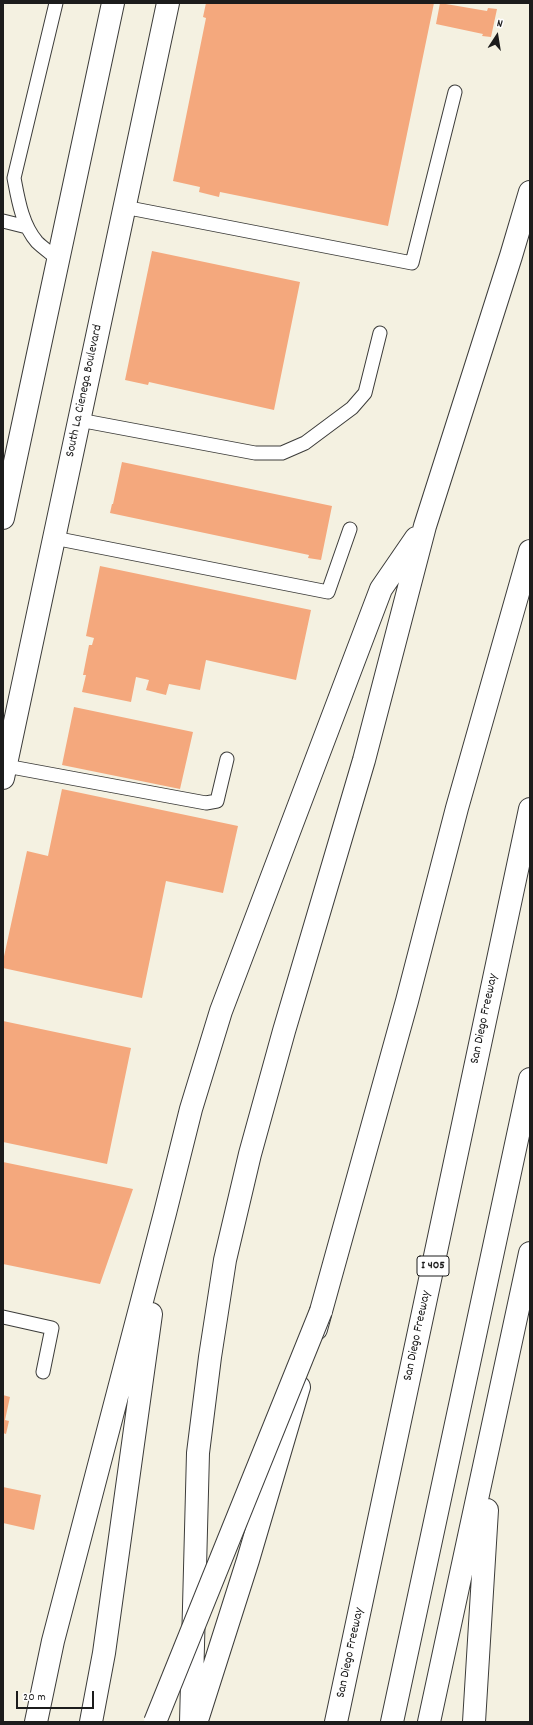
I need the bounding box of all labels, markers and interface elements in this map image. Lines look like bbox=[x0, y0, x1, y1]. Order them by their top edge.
north arrow bbox=[477, 16, 517, 56]
text: N bbox=[495, 16, 504, 33]
street label: South La Cienega Boulevard bbox=[63, 323, 107, 459]
street label: San Diego Freeway bbox=[468, 972, 502, 1066]
road number: I 405 bbox=[417, 1256, 449, 1276]
street label: San Diego Freeway bbox=[401, 1289, 435, 1383]
street label: San Diego Freeway bbox=[334, 1606, 368, 1700]
scale bar bbox=[18, 1683, 96, 1709]
text: 20 m bbox=[23, 1689, 46, 1706]

